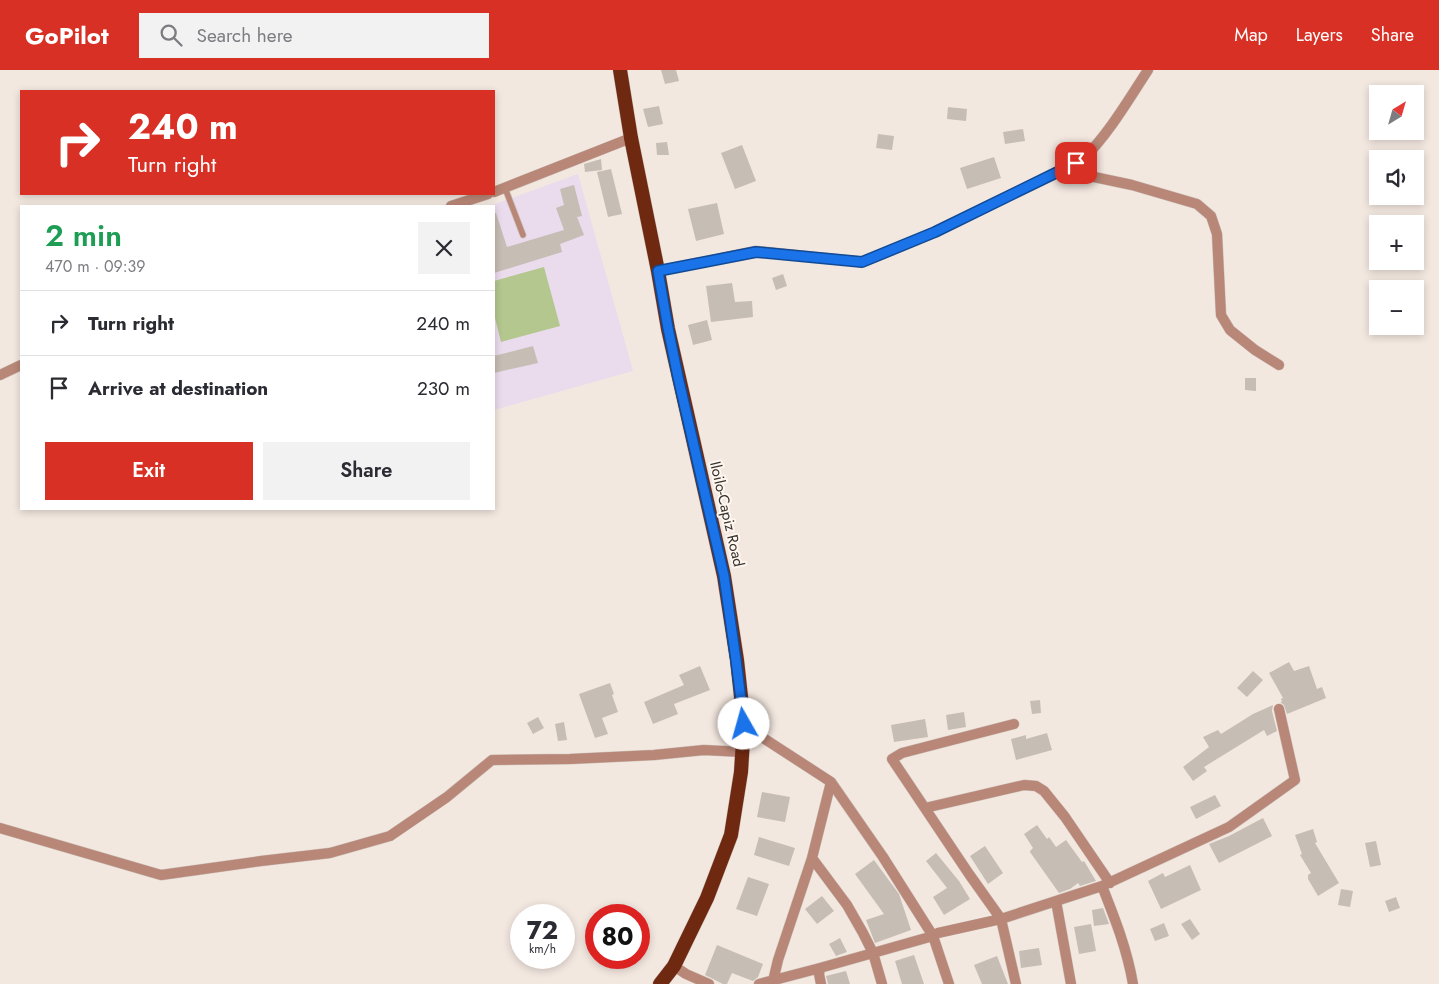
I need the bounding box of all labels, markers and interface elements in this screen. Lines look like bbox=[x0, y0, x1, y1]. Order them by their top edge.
search box bbox=[139, 13, 489, 58]
text: GoPilot bbox=[25, 18, 109, 53]
icon: search bbox=[157, 21, 185, 49]
text: Search here bbox=[197, 22, 293, 49]
text: Map bbox=[1234, 22, 1268, 48]
text: Layers bbox=[1296, 22, 1343, 48]
text: Share bbox=[1371, 22, 1414, 48]
north arrow bbox=[1369, 85, 1424, 140]
map controls bbox=[1369, 85, 1424, 335]
text: 240 m bbox=[128, 102, 238, 152]
icon: right bbox=[45, 110, 110, 175]
pin bbox=[1055, 142, 1097, 184]
text: Turn right bbox=[128, 148, 216, 180]
icon: arrive bbox=[1062, 149, 1090, 177]
button: sound bbox=[1369, 150, 1424, 205]
text: 2 min bbox=[45, 214, 122, 257]
button: + bbox=[1369, 215, 1424, 270]
button: close bbox=[418, 222, 470, 274]
text: 470 m · 09:39 bbox=[45, 255, 146, 278]
button: − bbox=[1369, 280, 1424, 335]
icon: right bbox=[45, 309, 73, 337]
text: Turn right bbox=[88, 310, 174, 337]
text: 240 m bbox=[416, 310, 470, 337]
icon: arrive bbox=[45, 374, 73, 402]
text: Arrive at destination bbox=[88, 375, 268, 402]
text: 230 m bbox=[417, 375, 470, 402]
button: Exit bbox=[45, 442, 253, 500]
button: Share bbox=[263, 442, 470, 500]
street label: Iloilo-Capiz Road bbox=[704, 459, 750, 569]
position arrow bbox=[717, 697, 769, 749]
speed limit sign: 80 bbox=[585, 904, 650, 969]
text: 72 bbox=[527, 912, 558, 948]
text: km/h bbox=[529, 940, 556, 958]

